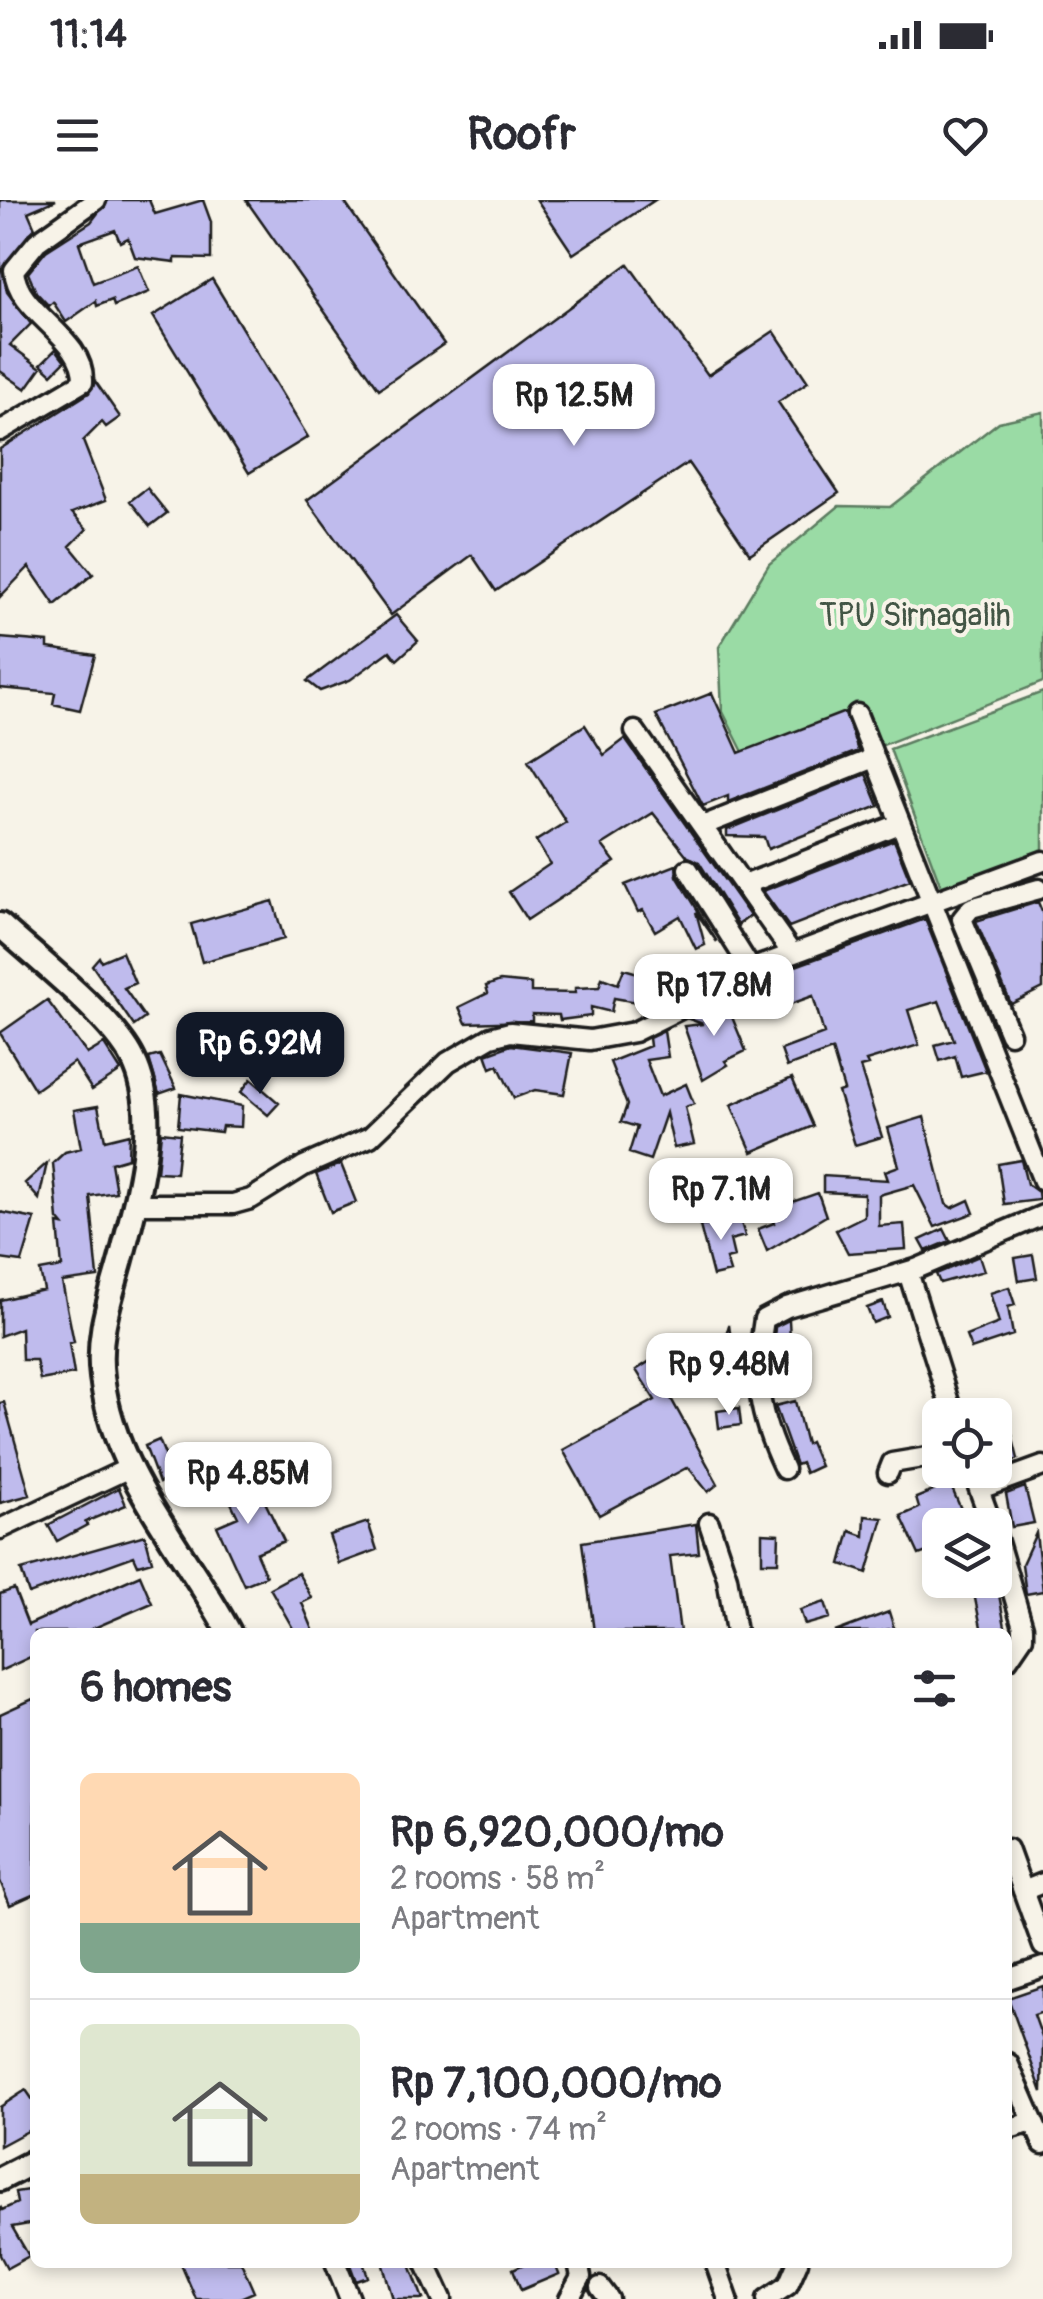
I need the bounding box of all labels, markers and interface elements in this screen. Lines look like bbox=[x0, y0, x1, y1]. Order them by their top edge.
text: 11:14 bbox=[50, 11, 127, 59]
text: Roofr bbox=[467, 107, 576, 163]
icon: menu bbox=[50, 108, 105, 163]
icon: heart bbox=[938, 108, 993, 163]
pin: Rp 12.5M bbox=[471, 364, 677, 449]
text: Rp 12.5M bbox=[515, 376, 633, 416]
park label: TPU Sirnagalih bbox=[819, 596, 1011, 636]
pin: Rp 17.8M bbox=[611, 954, 817, 1039]
text: Rp 17.8M bbox=[656, 966, 772, 1006]
pin: Rp 6.92M bbox=[157, 1012, 363, 1097]
text: Rp 6.92M bbox=[198, 1024, 322, 1064]
pin: Rp 7.1M bbox=[629, 1158, 813, 1243]
text: Rp 7.1M bbox=[671, 1170, 771, 1210]
pin: Rp 9.48M bbox=[626, 1333, 832, 1418]
text: Rp 9.48M bbox=[668, 1345, 790, 1385]
map controls bbox=[922, 1398, 1012, 1598]
button: locate bbox=[922, 1398, 1012, 1488]
pin: Rp 4.85M bbox=[145, 1442, 351, 1527]
text: Rp 4.85M bbox=[187, 1454, 309, 1494]
button: layers bbox=[922, 1508, 1012, 1598]
icon: filters bbox=[907, 1661, 962, 1716]
text: 6 homes bbox=[80, 1662, 231, 1714]
text: Rp 6,920,000/mo bbox=[390, 1807, 724, 1859]
icon: home bbox=[160, 1813, 280, 1933]
text: 2 rooms · 58 m² bbox=[390, 1859, 605, 1899]
text: Apartment bbox=[390, 1899, 539, 1939]
text: Rp 7,100,000/mo bbox=[390, 2058, 722, 2110]
icon: home bbox=[160, 2064, 280, 2184]
text: 2 rooms · 74 m² bbox=[390, 2110, 607, 2150]
text: Apartment bbox=[390, 2150, 539, 2190]

